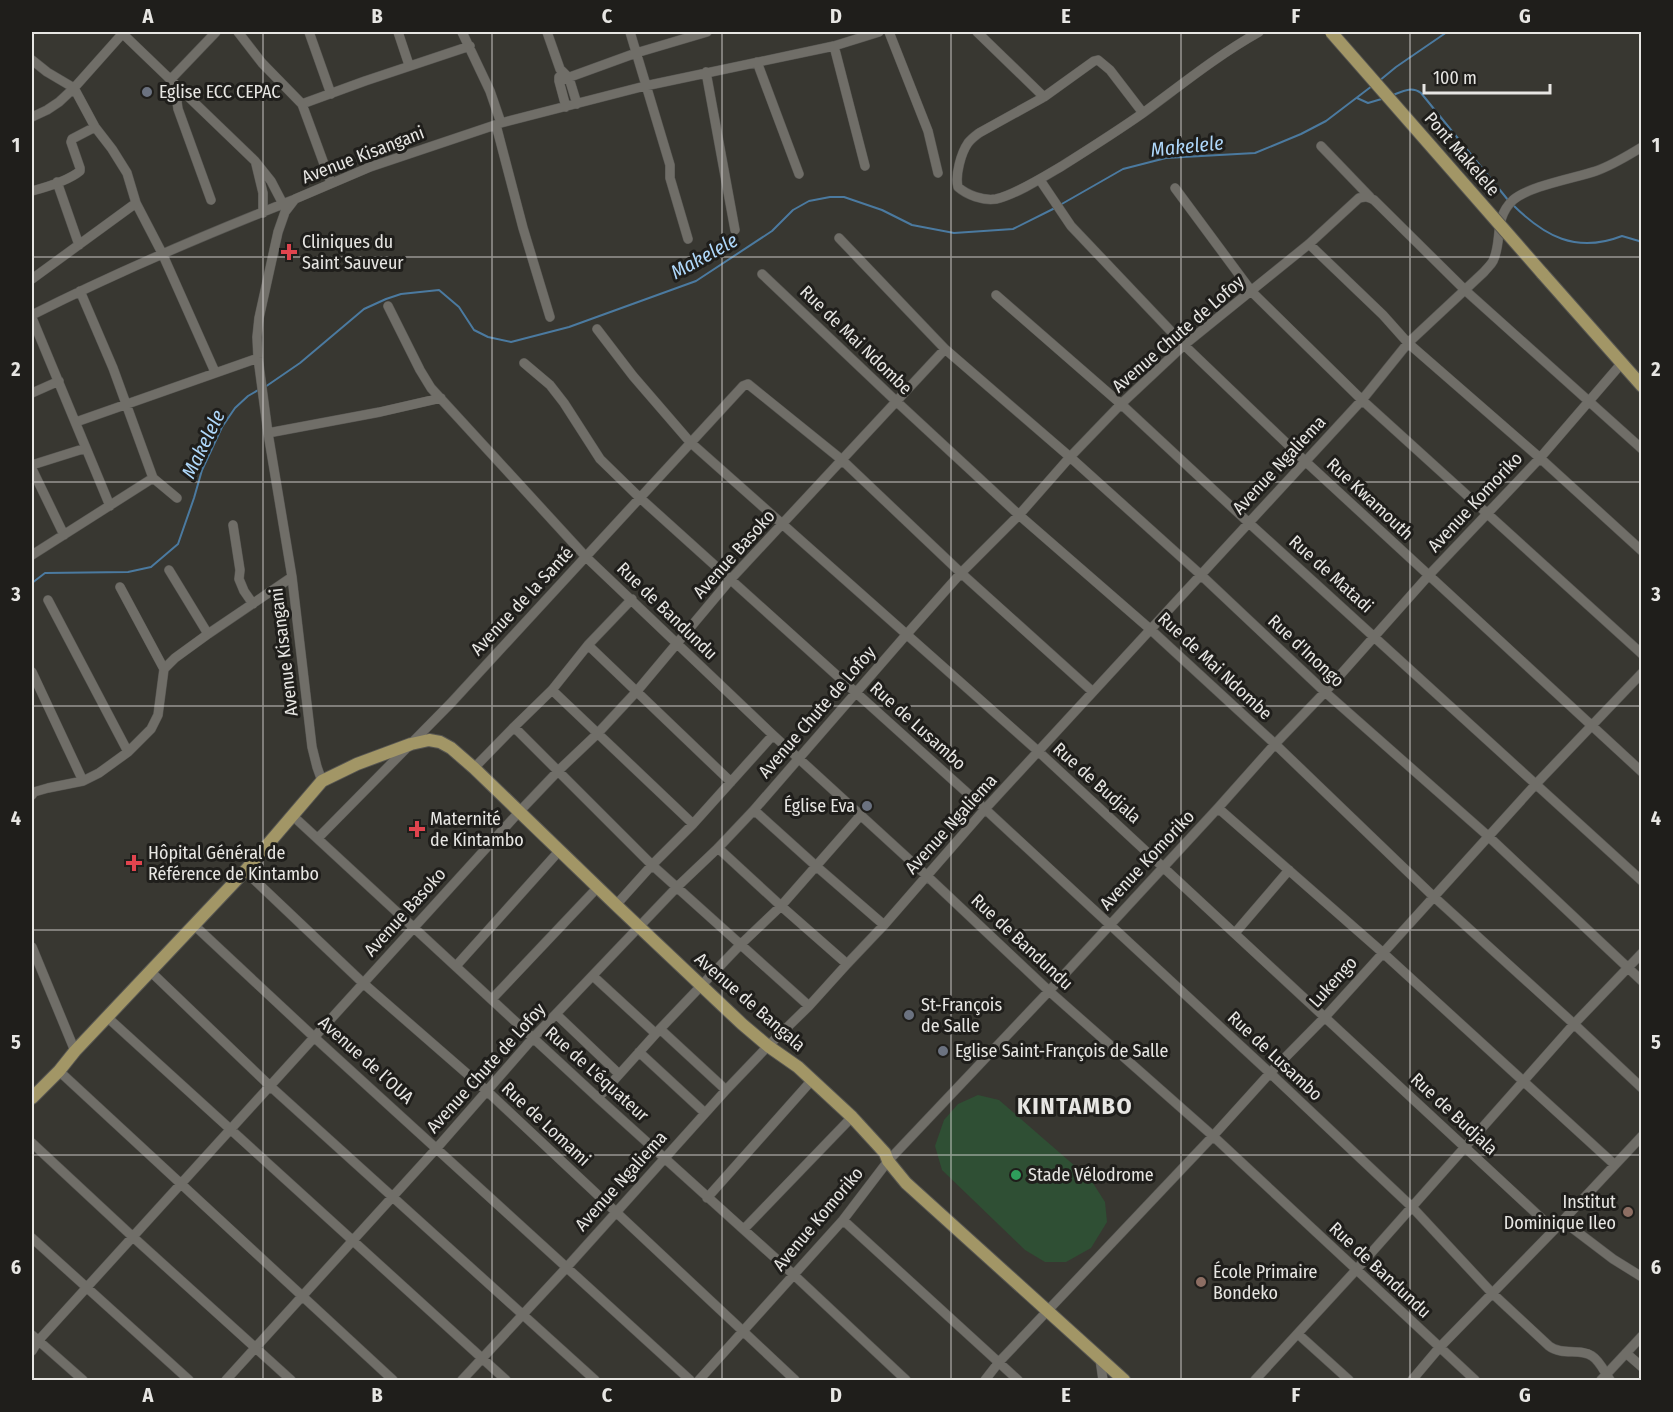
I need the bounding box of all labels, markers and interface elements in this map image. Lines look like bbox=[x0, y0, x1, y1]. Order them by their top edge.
text: A bbox=[142, 4, 155, 28]
text: B bbox=[371, 4, 383, 28]
text: C bbox=[602, 4, 613, 28]
text: D bbox=[830, 4, 842, 28]
text: E bbox=[1061, 4, 1071, 28]
text: F bbox=[1292, 4, 1301, 28]
text: G bbox=[1519, 4, 1531, 28]
scale bar bbox=[1424, 57, 1550, 95]
text: 100 m bbox=[1433, 67, 1477, 89]
place label: Eglise ECC CEPAC bbox=[159, 81, 280, 103]
marker: Eglise ECC CEPAC bbox=[140, 85, 154, 99]
street label: Pont Makelele bbox=[1420, 108, 1504, 200]
street label: Avenue Kisangani bbox=[299, 122, 427, 188]
water label: Makelele bbox=[1149, 130, 1225, 162]
text: 1 bbox=[12, 133, 20, 157]
text: 1 bbox=[1652, 133, 1660, 157]
water label: Makelele bbox=[666, 228, 742, 284]
place label: Cliniques du Saint Sauveur bbox=[302, 231, 404, 274]
marker: Cliniques du Saint Sauveur bbox=[280, 243, 298, 261]
street label: Avenue Chute de Lofoy bbox=[1108, 271, 1248, 397]
street label: Rue de Mai Ndombe bbox=[795, 281, 917, 399]
text: 2 bbox=[10, 357, 21, 381]
text: 2 bbox=[1650, 357, 1661, 381]
water label: Makelele bbox=[176, 405, 230, 482]
street label: Avenue Ngaliema bbox=[1228, 411, 1330, 519]
street label: Avenue Komoriko bbox=[1423, 447, 1527, 557]
street label: Rue Kwamouth bbox=[1322, 453, 1418, 545]
street label: Avenue Basoko bbox=[688, 505, 780, 603]
street label: Rue de Matadi bbox=[1284, 531, 1378, 617]
street label: Avenue de la Santé bbox=[466, 542, 578, 660]
street label: Rue de Bandundu bbox=[612, 558, 722, 664]
text: 3 bbox=[10, 582, 21, 606]
text: 3 bbox=[1650, 582, 1661, 606]
street label: Avenue Kisangani bbox=[265, 587, 303, 717]
street label: Rue de Mai Ndombe bbox=[1153, 608, 1277, 725]
street label: Rue d'Inongo bbox=[1263, 610, 1349, 692]
street label: Avenue Chute de Lofoy bbox=[754, 642, 880, 782]
street label: Rue de Lusambo bbox=[865, 677, 971, 775]
street label: Rue de Budjala bbox=[1049, 738, 1146, 828]
street label: Avenue Ngaliema bbox=[900, 769, 1002, 878]
place label: Église Eva bbox=[784, 794, 855, 817]
marker: Église Eva bbox=[860, 799, 874, 813]
street label: Avenue Komoriko bbox=[1095, 805, 1199, 915]
text: 4 bbox=[11, 806, 21, 830]
text: 4 bbox=[1651, 806, 1661, 830]
place label: Maternité de Kintambo bbox=[430, 808, 524, 851]
marker: Maternité de Kintambo bbox=[408, 820, 426, 838]
place label: Hôpital Général de Référence de Kintambo bbox=[148, 842, 319, 885]
marker: Hôpital Général de Référence de Kintambo bbox=[125, 854, 143, 872]
street label: Avenue Basoko bbox=[359, 863, 451, 961]
street label: Rue de Bandundu bbox=[967, 889, 1077, 995]
street label: Avenue de Bangala bbox=[690, 948, 810, 1056]
street label: Lukengo bbox=[1304, 952, 1362, 1012]
place label: St-François de Salle bbox=[921, 994, 1002, 1037]
street label: Avenue Chute de Lofoy bbox=[422, 998, 550, 1138]
street label: Rue de Lusambo bbox=[1223, 1007, 1327, 1105]
marker: St-François de Salle bbox=[902, 1008, 916, 1022]
street label: Avenue de l’OUA bbox=[314, 1011, 419, 1109]
street label: Rue de L'équateur bbox=[541, 1022, 654, 1127]
text: 5 bbox=[11, 1030, 21, 1054]
text: 5 bbox=[1651, 1030, 1661, 1054]
place label: Eglise Saint-François de Salle bbox=[955, 1040, 1169, 1062]
marker: Eglise Saint-François de Salle bbox=[936, 1044, 950, 1058]
street label: Rue de Budjala bbox=[1406, 1068, 1502, 1160]
street label: Rue de Lomami bbox=[497, 1077, 595, 1171]
district label: KINTAMBO bbox=[1017, 1092, 1133, 1120]
street label: Avenue Ngaliema bbox=[570, 1126, 672, 1235]
street label: Avenue Komoriko bbox=[768, 1163, 868, 1275]
place label: Stade Vélodrome bbox=[1028, 1164, 1154, 1186]
marker: Stade Vélodrome bbox=[1009, 1168, 1023, 1182]
place label: Institut Dominique Ileo bbox=[1504, 1191, 1616, 1234]
marker: Institut Dominique Ileo bbox=[1621, 1205, 1635, 1219]
street label: Rue de Bandundu bbox=[1325, 1217, 1435, 1323]
text: 6 bbox=[11, 1255, 21, 1279]
text: 6 bbox=[1651, 1255, 1661, 1279]
place label: École Primaire Bondeko bbox=[1213, 1260, 1318, 1304]
marker: École Primaire Bondeko bbox=[1194, 1275, 1208, 1289]
text: A bbox=[142, 1383, 155, 1407]
text: B bbox=[371, 1383, 383, 1407]
text: C bbox=[602, 1383, 613, 1407]
text: D bbox=[830, 1383, 842, 1407]
text: E bbox=[1061, 1383, 1071, 1407]
text: F bbox=[1292, 1383, 1301, 1407]
text: G bbox=[1519, 1383, 1531, 1407]

